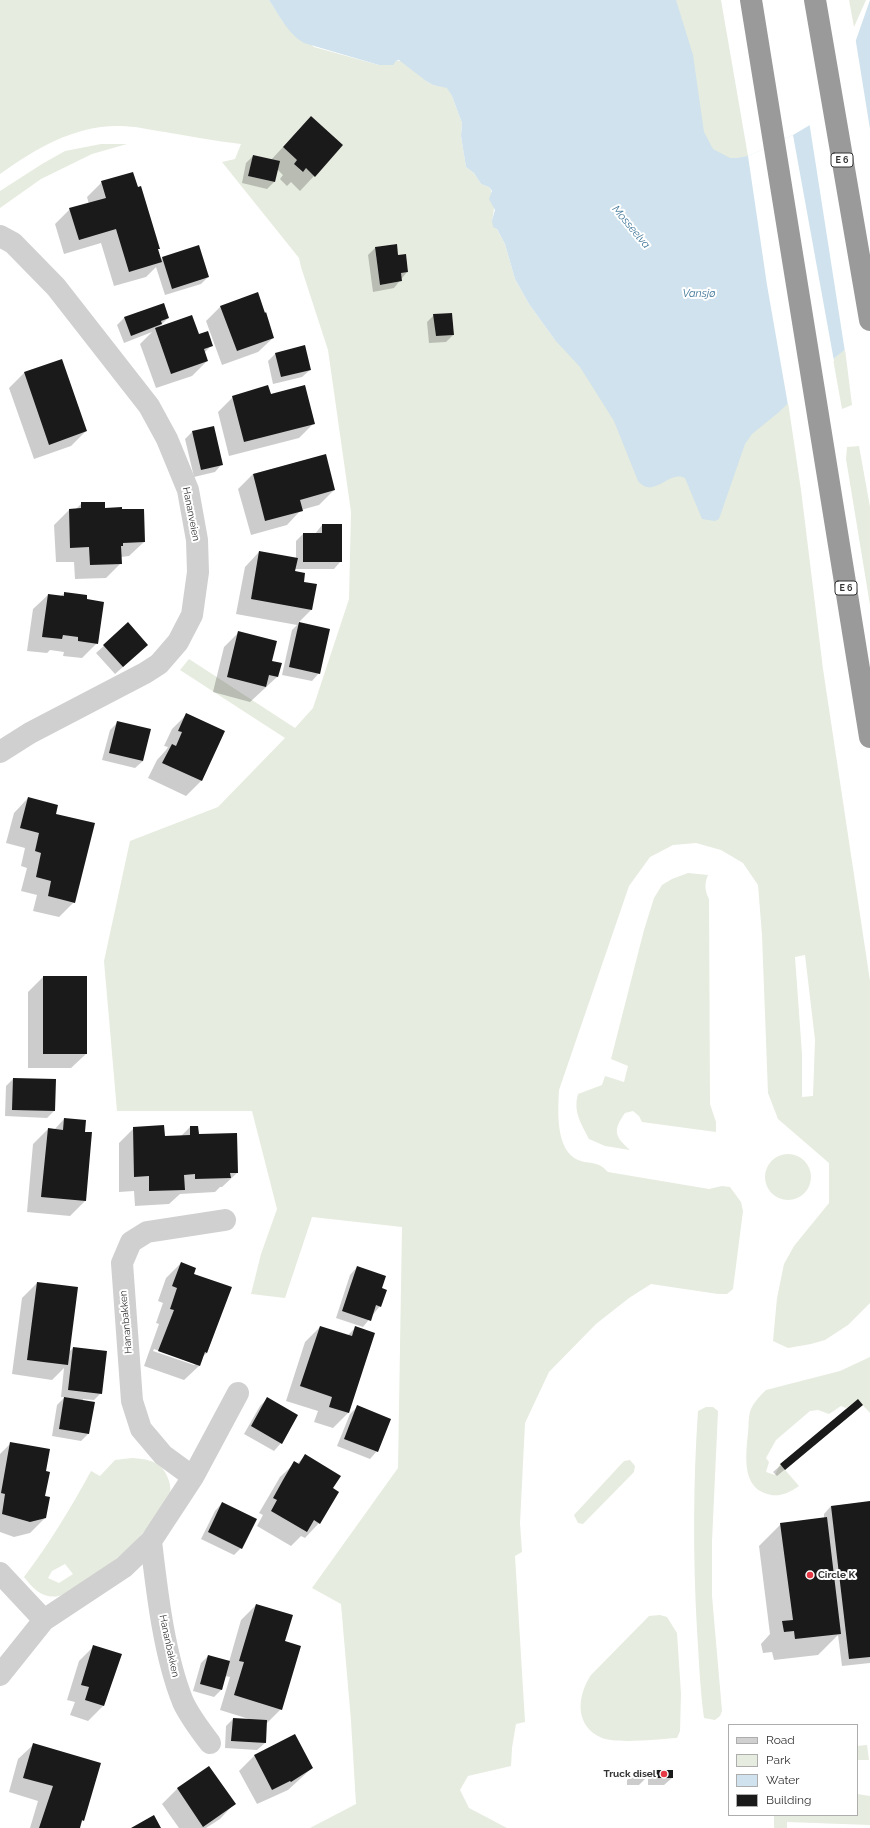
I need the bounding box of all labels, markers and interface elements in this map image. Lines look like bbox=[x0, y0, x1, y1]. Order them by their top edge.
road number: E 6 bbox=[831, 153, 853, 167]
water label: Mosseelva bbox=[609, 203, 653, 251]
water label: Vansjø bbox=[682, 287, 716, 301]
street label: Hananveien bbox=[180, 486, 202, 542]
road number: E 6 bbox=[835, 581, 857, 595]
street label: Hananbakken bbox=[117, 1290, 135, 1354]
place label: Circle K bbox=[818, 1569, 855, 1581]
marker: Circle K bbox=[805, 1570, 815, 1580]
street label: Hananbakken bbox=[157, 1614, 181, 1678]
legend bbox=[728, 1724, 858, 1816]
text: Road bbox=[766, 1733, 795, 1747]
text: Park bbox=[766, 1753, 791, 1767]
place label: Truck disel bbox=[604, 1768, 656, 1780]
marker: Truck disel bbox=[659, 1769, 669, 1779]
text: Water bbox=[766, 1773, 800, 1787]
text: Building bbox=[766, 1793, 812, 1807]

